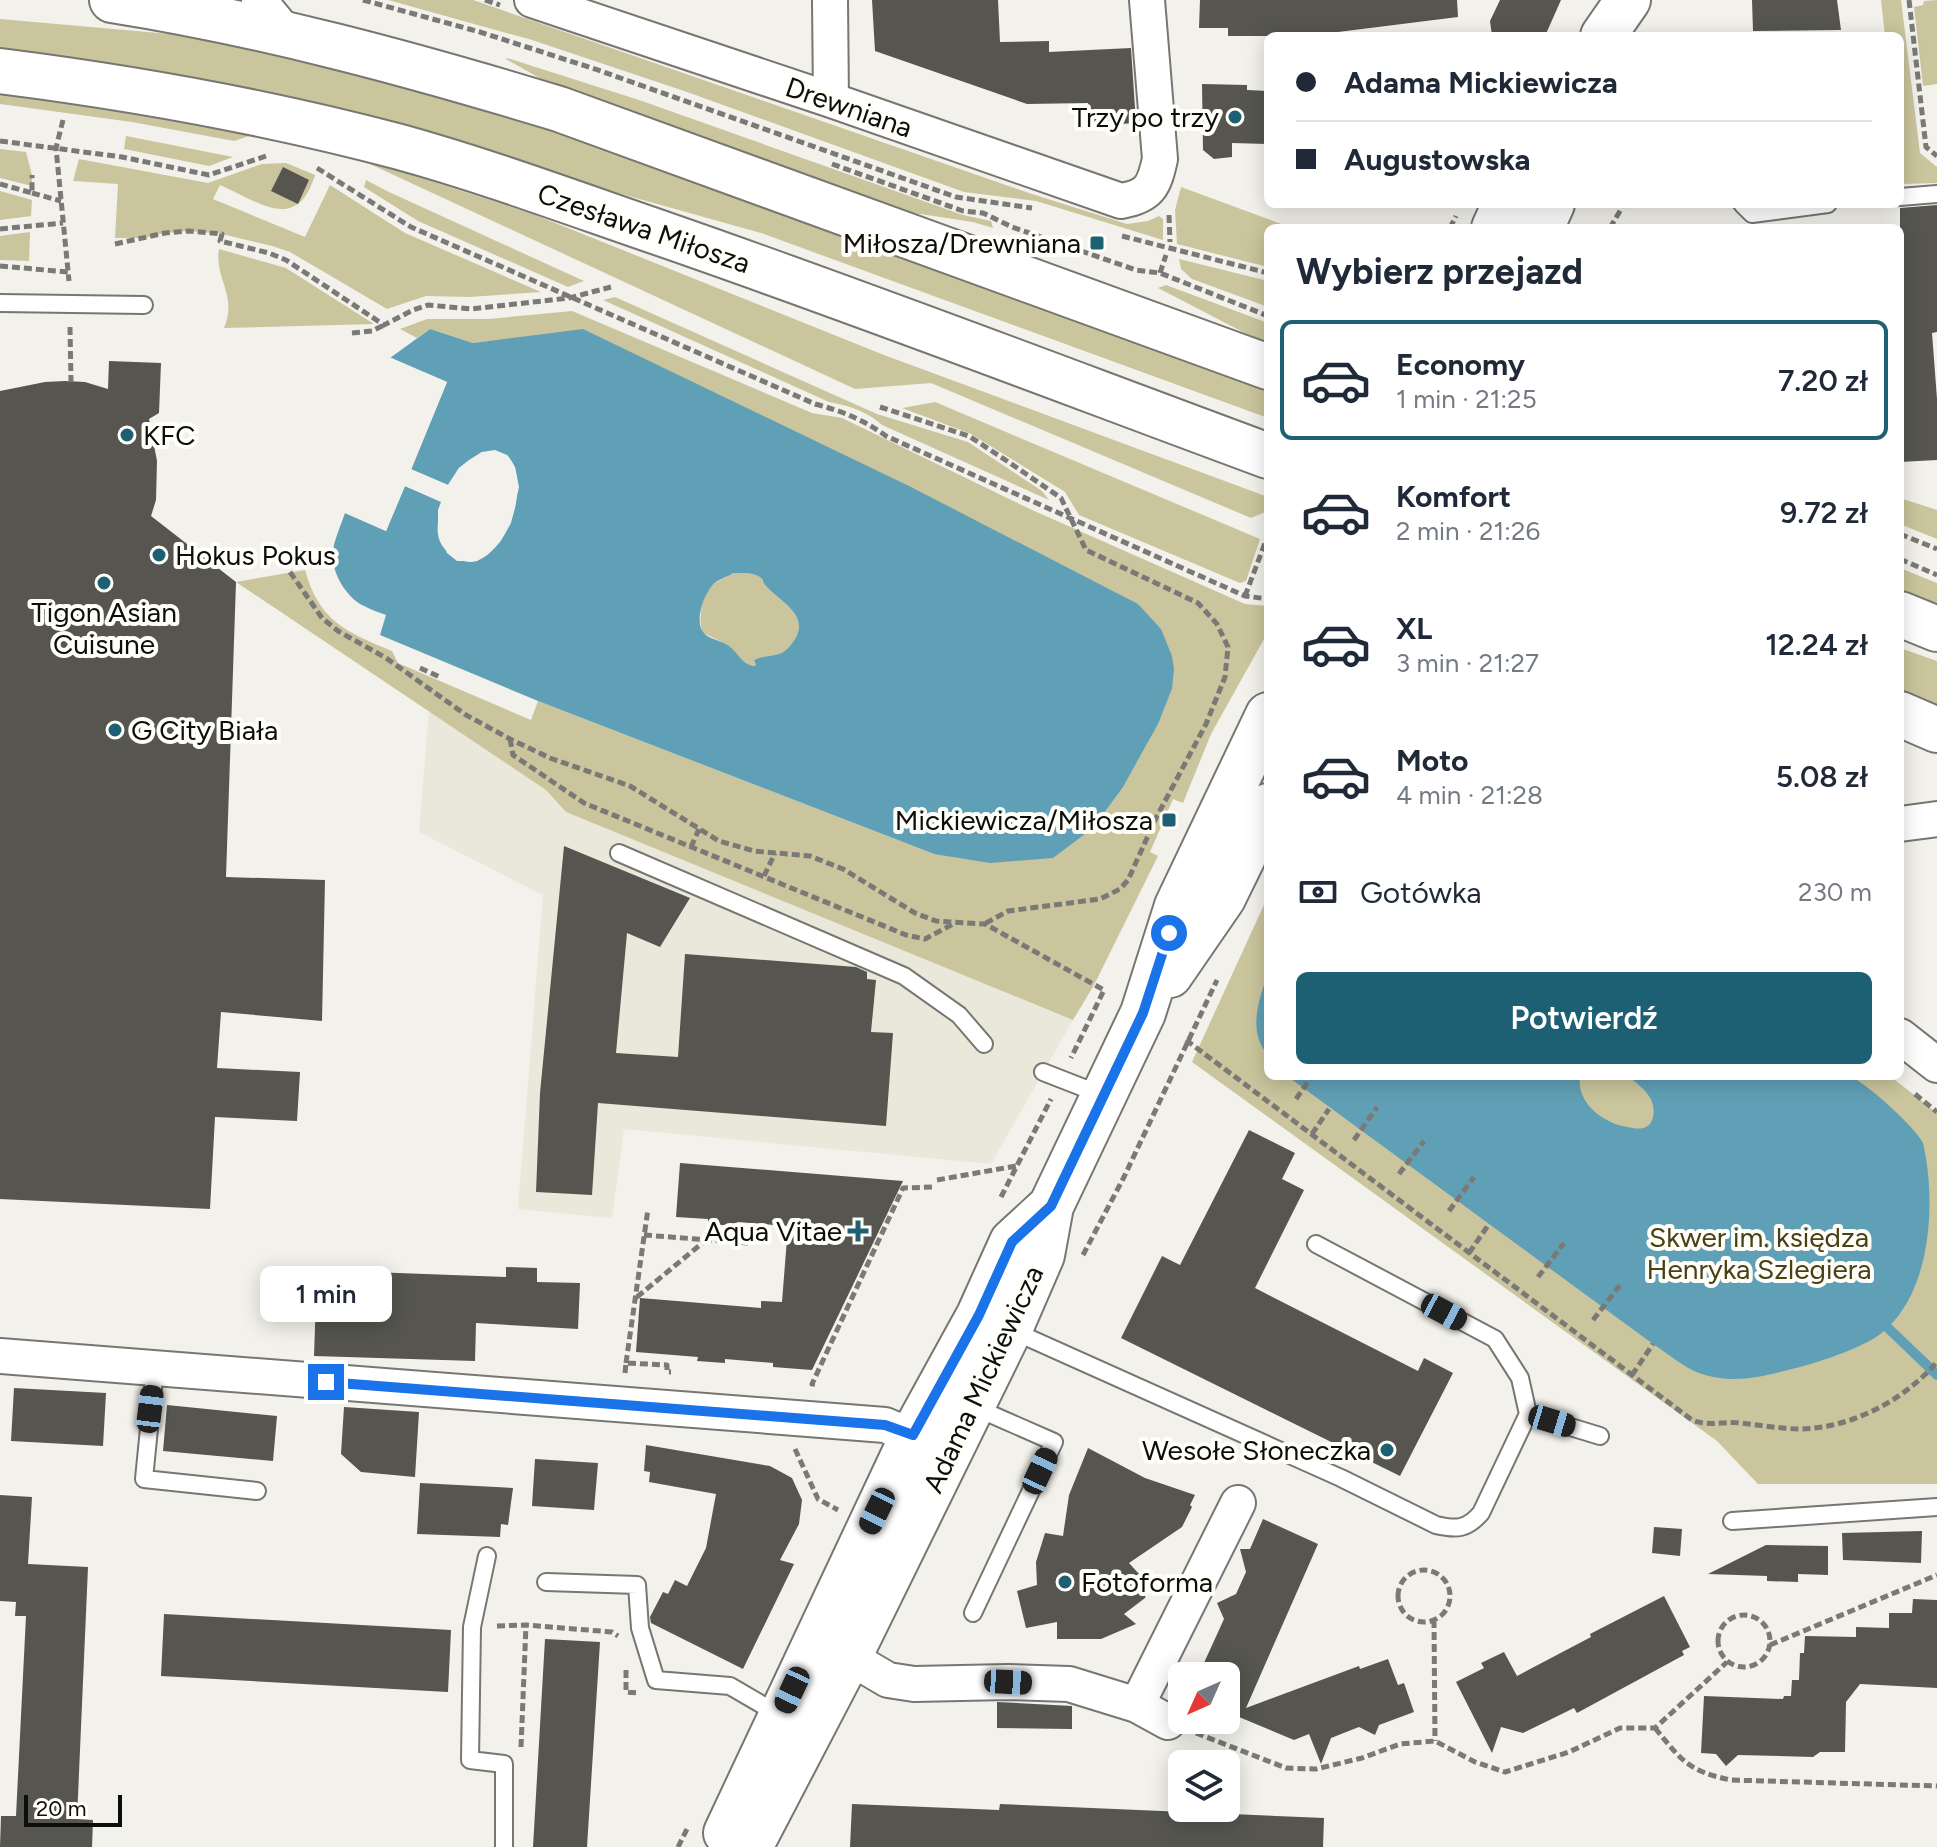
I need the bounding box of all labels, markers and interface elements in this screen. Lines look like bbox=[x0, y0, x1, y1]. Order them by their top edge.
text: Adama Mickiewicza bbox=[1344, 64, 1618, 101]
street label: Drewniana bbox=[781, 69, 917, 145]
place label: Trzy po trzy bbox=[1072, 100, 1219, 134]
marker: Trzy po trzy bbox=[1226, 108, 1244, 126]
text: Augustowska bbox=[1344, 141, 1530, 178]
street label: Czesława Miłosza bbox=[533, 176, 755, 280]
place label: Miłosza/Drewniana bbox=[843, 226, 1081, 260]
marker: Miłosza/Drewniana bbox=[1088, 234, 1106, 252]
text: Wybierz przejazd bbox=[1296, 250, 1583, 293]
icon: car bbox=[1300, 344, 1372, 416]
text: Economy bbox=[1396, 346, 1525, 383]
text: 7.20 zł bbox=[1778, 362, 1868, 399]
text: 1 min · 21:25 bbox=[1396, 383, 1537, 415]
place label: KFC bbox=[143, 418, 195, 452]
marker: KFC bbox=[118, 426, 136, 444]
icon: car bbox=[1300, 476, 1372, 548]
text: Komfort bbox=[1396, 478, 1511, 515]
text: 9.72 zł bbox=[1780, 494, 1868, 531]
text: 2 min · 21:26 bbox=[1396, 515, 1540, 547]
place label: Hokus Pokus bbox=[175, 538, 336, 572]
marker: Hokus Pokus bbox=[150, 546, 168, 564]
marker: Tigon Asian Cuisune bbox=[95, 574, 113, 592]
place label: Tigon Asian Cuisune bbox=[31, 595, 177, 661]
icon: car bbox=[1300, 608, 1372, 680]
text: XL bbox=[1396, 610, 1432, 647]
text: 12.24 zł bbox=[1765, 626, 1868, 663]
text: 3 min · 21:27 bbox=[1396, 647, 1539, 679]
place label: G City Biała bbox=[131, 713, 278, 747]
marker: G City Biała bbox=[106, 721, 124, 739]
icon: car bbox=[1300, 740, 1372, 812]
text: Moto bbox=[1396, 742, 1468, 779]
text: 5.08 zł bbox=[1776, 758, 1868, 795]
text: 4 min · 21:28 bbox=[1396, 779, 1543, 811]
place label: Mickiewicza/Miłosza bbox=[895, 803, 1153, 837]
marker: Mickiewicza/Miłosza bbox=[1160, 811, 1178, 829]
icon: cash bbox=[1296, 870, 1340, 914]
text: Gotówka bbox=[1360, 874, 1482, 911]
text: 230 m bbox=[1798, 876, 1872, 908]
route start bbox=[1151, 915, 1187, 951]
button: Potwierdź bbox=[1296, 972, 1872, 1064]
place label: Aqua Vitae bbox=[704, 1214, 842, 1248]
park label: Skwer im. księdza Henryka Szlegiera bbox=[1647, 1220, 1871, 1286]
marker: Aqua Vitae bbox=[849, 1222, 867, 1240]
street label: Adama Mickiewicza bbox=[916, 1260, 1050, 1498]
callout: 1 min bbox=[260, 1266, 392, 1322]
text: 1 min bbox=[296, 1278, 356, 1310]
car bbox=[1417, 1290, 1471, 1334]
route end bbox=[308, 1364, 344, 1400]
car bbox=[135, 1384, 165, 1434]
car bbox=[1526, 1403, 1578, 1439]
place label: Wesołe Słoneczka bbox=[1142, 1433, 1371, 1467]
marker: Wesołe Słoneczka bbox=[1378, 1441, 1396, 1459]
car bbox=[1019, 1444, 1061, 1498]
car bbox=[856, 1484, 898, 1538]
place label: Fotoforma bbox=[1081, 1565, 1213, 1599]
marker: Fotoforma bbox=[1056, 1573, 1074, 1591]
north arrow bbox=[1168, 1662, 1240, 1734]
map controls bbox=[1168, 1662, 1240, 1822]
car bbox=[771, 1663, 813, 1717]
car bbox=[983, 1669, 1033, 1695]
button: layers bbox=[1168, 1750, 1240, 1822]
scale bar bbox=[24, 1791, 122, 1827]
text: 20 m bbox=[36, 1795, 87, 1822]

